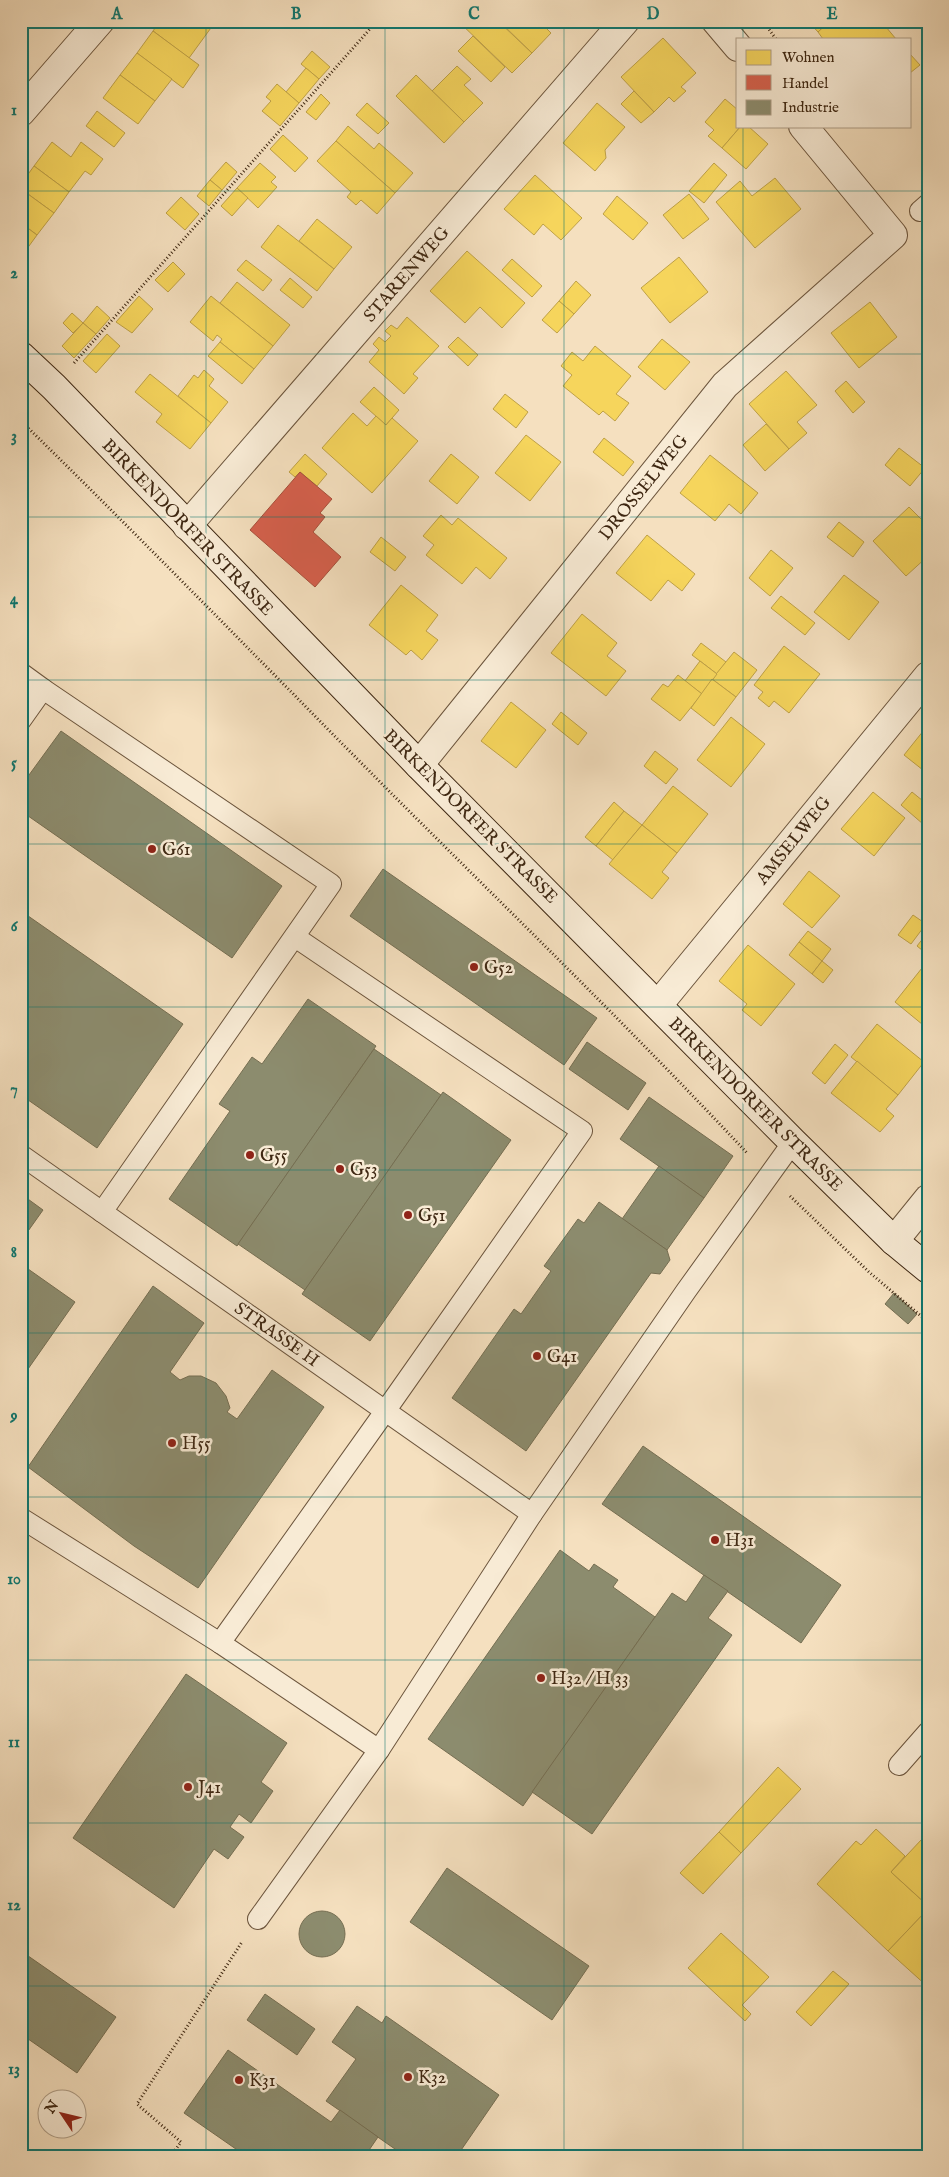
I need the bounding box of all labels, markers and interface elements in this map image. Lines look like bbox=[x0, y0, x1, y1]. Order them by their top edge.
text: A bbox=[111, 5, 124, 25]
text: B bbox=[291, 5, 302, 25]
text: C bbox=[468, 5, 480, 25]
text: D bbox=[647, 5, 660, 25]
text: E bbox=[826, 5, 838, 25]
legend bbox=[736, 38, 912, 128]
text: Wohnen bbox=[782, 48, 834, 67]
text: Handel bbox=[782, 74, 829, 93]
text: Industrie bbox=[782, 98, 839, 117]
text: 1 bbox=[11, 101, 17, 121]
street label: STARENWEG bbox=[359, 222, 456, 328]
text: 2 bbox=[10, 264, 18, 284]
text: 3 bbox=[11, 427, 17, 447]
street label: DROSSELWEG bbox=[594, 430, 694, 546]
street label: BIRKENDORFER STRASSE bbox=[96, 435, 278, 621]
text: 4 bbox=[10, 590, 19, 610]
street label: BIRKENDORFER STRASSE bbox=[378, 725, 562, 909]
text: 5 bbox=[11, 754, 17, 774]
street label: AMSELWEG bbox=[751, 792, 837, 891]
place label: G61 bbox=[162, 839, 191, 862]
marker: G61 bbox=[146, 843, 158, 855]
text: 6 bbox=[11, 917, 19, 937]
place label: G52 bbox=[484, 957, 513, 980]
marker: G52 bbox=[468, 961, 480, 973]
street label: BIRKENDORFER STRASSE bbox=[663, 1013, 847, 1197]
text: 7 bbox=[10, 1080, 18, 1100]
place label: G55 bbox=[260, 1145, 288, 1168]
marker: G55 bbox=[244, 1149, 256, 1161]
place label: G53 bbox=[350, 1159, 378, 1182]
marker: G53 bbox=[334, 1163, 346, 1175]
place label: G51 bbox=[418, 1205, 446, 1228]
marker: G51 bbox=[402, 1209, 414, 1221]
text: 8 bbox=[11, 1243, 17, 1263]
street label: STRASSE H bbox=[229, 1298, 323, 1373]
place label: G41 bbox=[547, 1346, 577, 1369]
marker: G41 bbox=[531, 1350, 543, 1362]
text: 9 bbox=[10, 1407, 18, 1427]
place label: H55 bbox=[182, 1433, 211, 1456]
marker: H55 bbox=[166, 1437, 178, 1449]
place label: H31 bbox=[725, 1530, 754, 1553]
marker: H31 bbox=[709, 1534, 721, 1546]
text: 10 bbox=[7, 1570, 21, 1590]
place label: H32 / H 33 bbox=[551, 1668, 628, 1691]
marker: H32 / H 33 bbox=[535, 1672, 547, 1684]
text: 11 bbox=[8, 1733, 20, 1753]
place label: J41 bbox=[196, 1777, 221, 1800]
marker: J41 bbox=[182, 1781, 194, 1793]
text: 12 bbox=[7, 1896, 21, 1916]
text: 13 bbox=[8, 2060, 20, 2080]
place label: K32 bbox=[418, 2067, 446, 2090]
place label: K31 bbox=[249, 2070, 275, 2093]
marker: K32 bbox=[402, 2071, 414, 2083]
marker: K31 bbox=[233, 2074, 245, 2086]
north arrow bbox=[38, 2090, 88, 2140]
text: N bbox=[41, 2097, 63, 2118]

